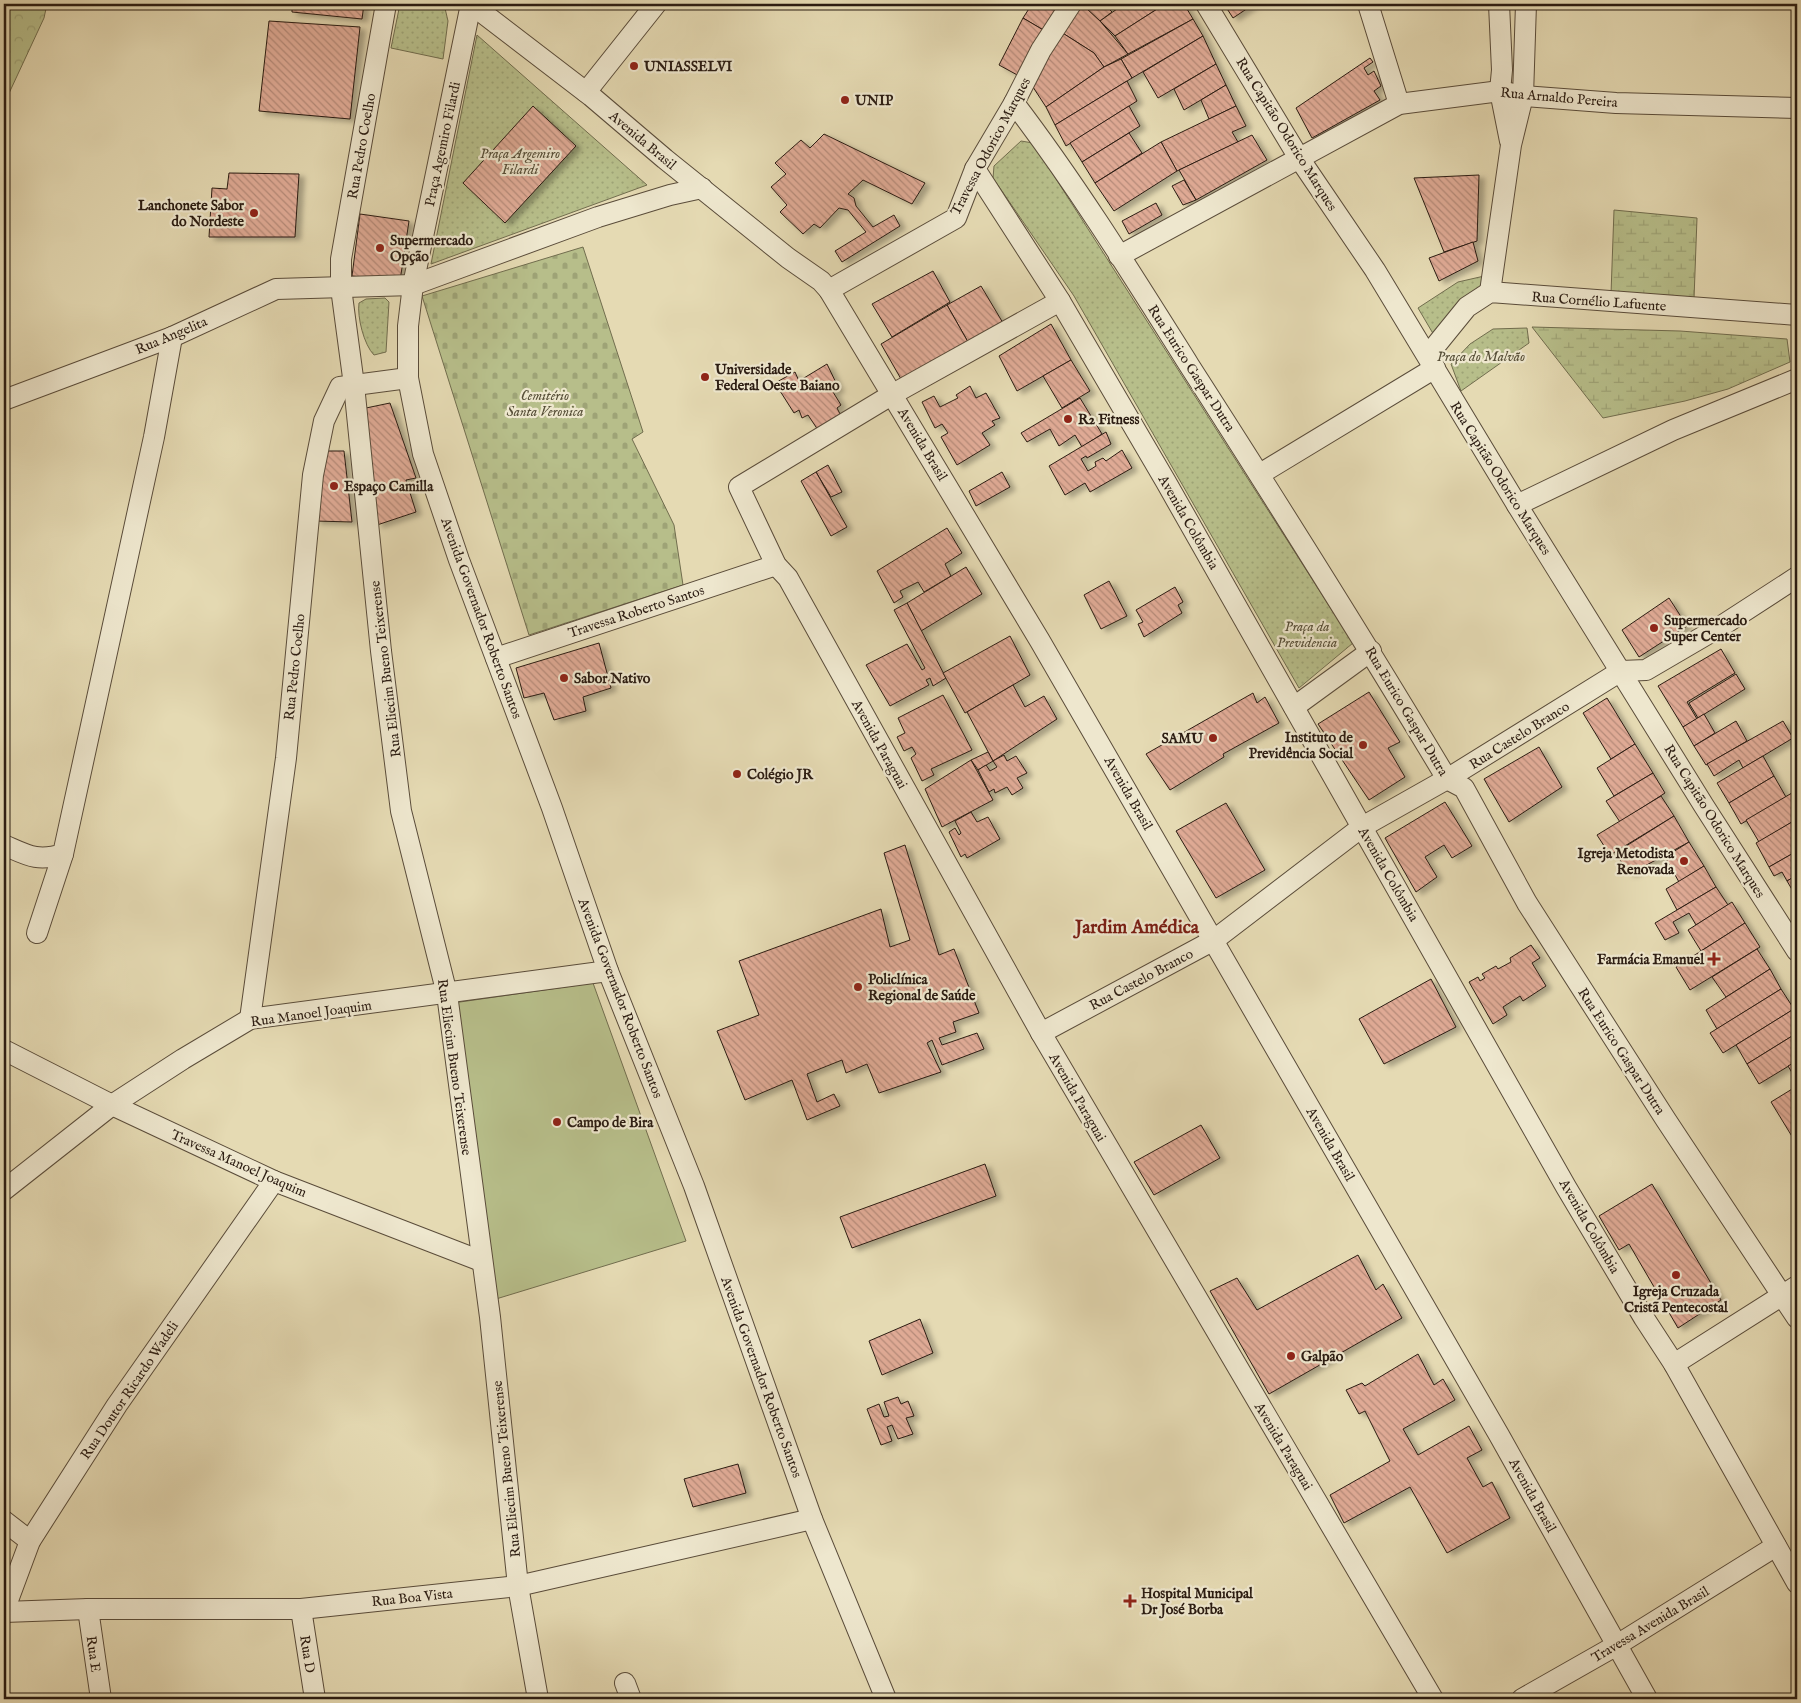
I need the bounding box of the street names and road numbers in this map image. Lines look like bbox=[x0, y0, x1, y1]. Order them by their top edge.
street label: Rua Capitão Odorico Marques bbox=[1231, 54, 1341, 215]
street label: Travessa Odorico Marques bbox=[947, 74, 1035, 218]
street label: Praça Agemiro Filardi bbox=[421, 80, 465, 208]
street label: Rua Arnaldo Pereira bbox=[1499, 84, 1619, 112]
street label: Rua Pedro Coelho bbox=[344, 91, 380, 201]
street label: Avenida Brasil bbox=[604, 107, 680, 174]
street label: Rua Cornélio Lafuente bbox=[1531, 288, 1667, 316]
street label: Rua Eurico Gaspar Dutra bbox=[1143, 302, 1239, 436]
street label: Rua Angelita bbox=[133, 312, 211, 359]
street label: Rua Capitão Odorico Marques bbox=[1445, 398, 1555, 559]
street label: Avenida Brasil bbox=[893, 404, 951, 485]
street label: Avenida Colômbia bbox=[1153, 471, 1223, 574]
street label: Avenida Governador Roberto Santos bbox=[436, 514, 526, 721]
street label: Rua Eliecim Bueno Teixerense bbox=[366, 579, 406, 758]
street label: Travessa Roberto Santos bbox=[566, 581, 707, 642]
street label: Rua Pedro Coelho bbox=[280, 612, 310, 721]
street label: Rua Eurico Gaspar Dutra bbox=[1360, 644, 1452, 780]
street label: Avenida Paraguai bbox=[847, 696, 911, 793]
street label: Rua Castelo Branco bbox=[1466, 698, 1573, 774]
street label: Rua Capitão Odorico Marques bbox=[1659, 741, 1769, 902]
street label: Avenida Brasil bbox=[1099, 752, 1157, 834]
street label: Avenida Colômbia bbox=[1353, 823, 1423, 926]
street label: Avenida Governador Roberto Santos bbox=[573, 895, 667, 1101]
street label: Rua Castelo Branco bbox=[1086, 945, 1197, 1015]
street label: Rua Eliecim Bueno Teixerense bbox=[433, 978, 475, 1157]
street label: Rua Eurico Gaspar Dutra bbox=[1573, 985, 1669, 1119]
street label: Rua Manoel Joaquim bbox=[249, 997, 373, 1031]
street label: Avenida Paraguai bbox=[1044, 1049, 1110, 1145]
street label: Avenida Brasil bbox=[1301, 1103, 1359, 1185]
street label: Travessa Manoel Joaquim bbox=[168, 1126, 310, 1202]
street label: Avenida Colômbia bbox=[1554, 1175, 1624, 1278]
street label: Avenida Governador Roberto Santos bbox=[716, 1273, 806, 1480]
street label: Rua Doutor Ricardo Wadeli bbox=[77, 1318, 183, 1463]
street label: Rua Eliecim Bueno Teixerense bbox=[489, 1379, 525, 1558]
street label: Avenida Paraguai bbox=[1249, 1398, 1317, 1494]
street label: Avenida Brasil bbox=[1504, 1454, 1560, 1536]
street label: Travessa Avenida Brasil bbox=[1588, 1583, 1713, 1667]
street label: Rua Boa Vista bbox=[371, 1585, 455, 1611]
street label: Rua D bbox=[295, 1634, 319, 1674]
street label: Rua E bbox=[82, 1635, 105, 1674]

